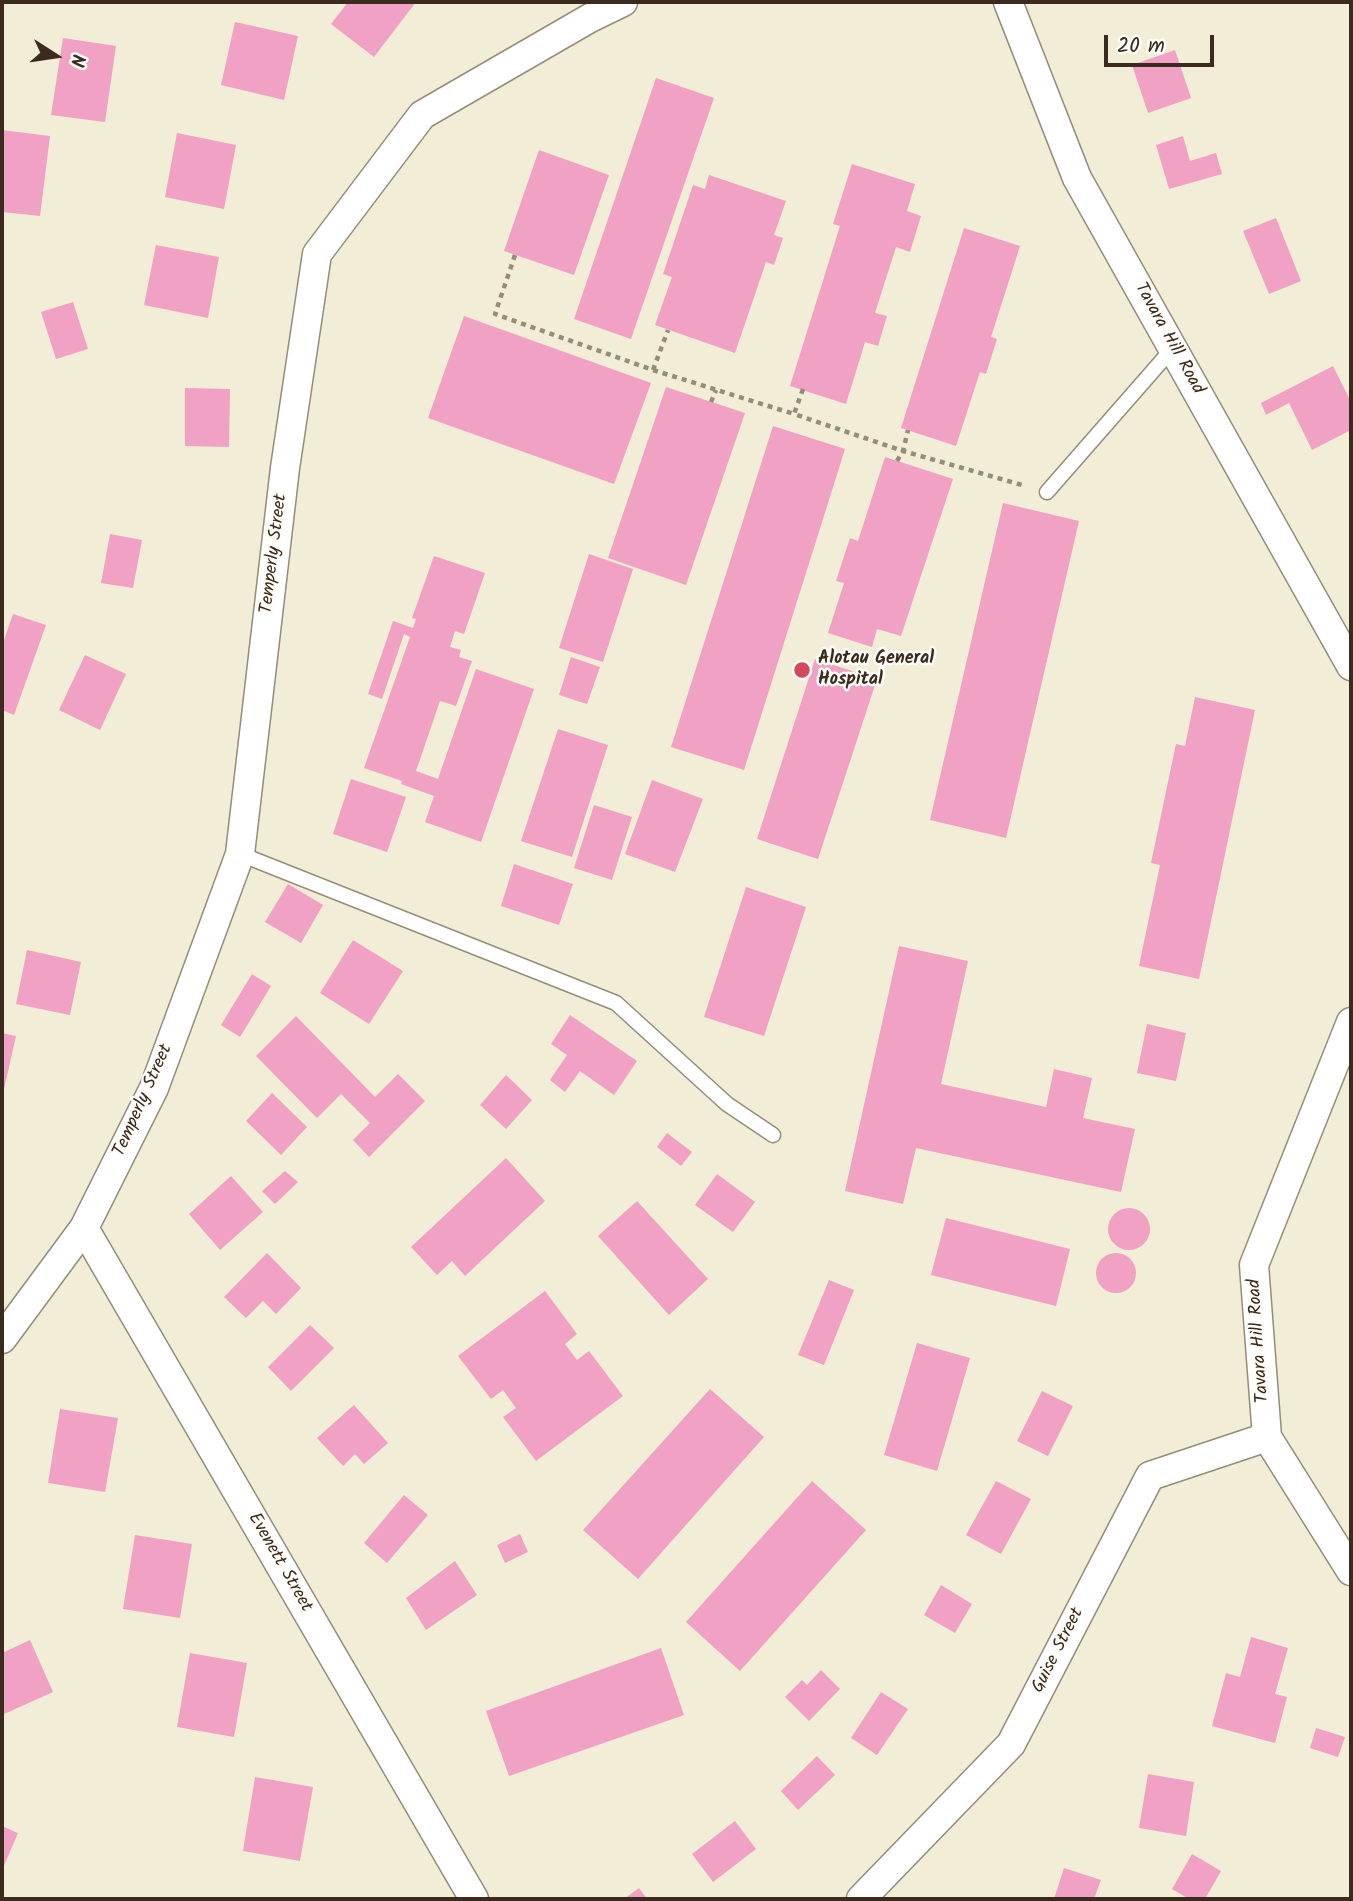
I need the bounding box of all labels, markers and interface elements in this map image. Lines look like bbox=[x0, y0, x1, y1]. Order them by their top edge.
north arrow bbox=[21, 21, 91, 91]
scale bar bbox=[1108, 21, 1218, 65]
text: 20 m bbox=[1117, 30, 1165, 63]
text: N bbox=[61, 51, 92, 69]
street label: Tavara Hill Road bbox=[1128, 279, 1208, 399]
street label: Temperly Street bbox=[257, 493, 293, 615]
place label: Alotau General Hospital bbox=[818, 649, 934, 692]
marker: Alotau General Hospital bbox=[792, 660, 812, 680]
street label: Temperly Street bbox=[110, 1042, 178, 1160]
street label: Tavara Hill Road bbox=[1245, 1278, 1275, 1404]
street label: Evenett Street bbox=[242, 1510, 316, 1616]
street label: Guise Street bbox=[1028, 1605, 1090, 1697]

